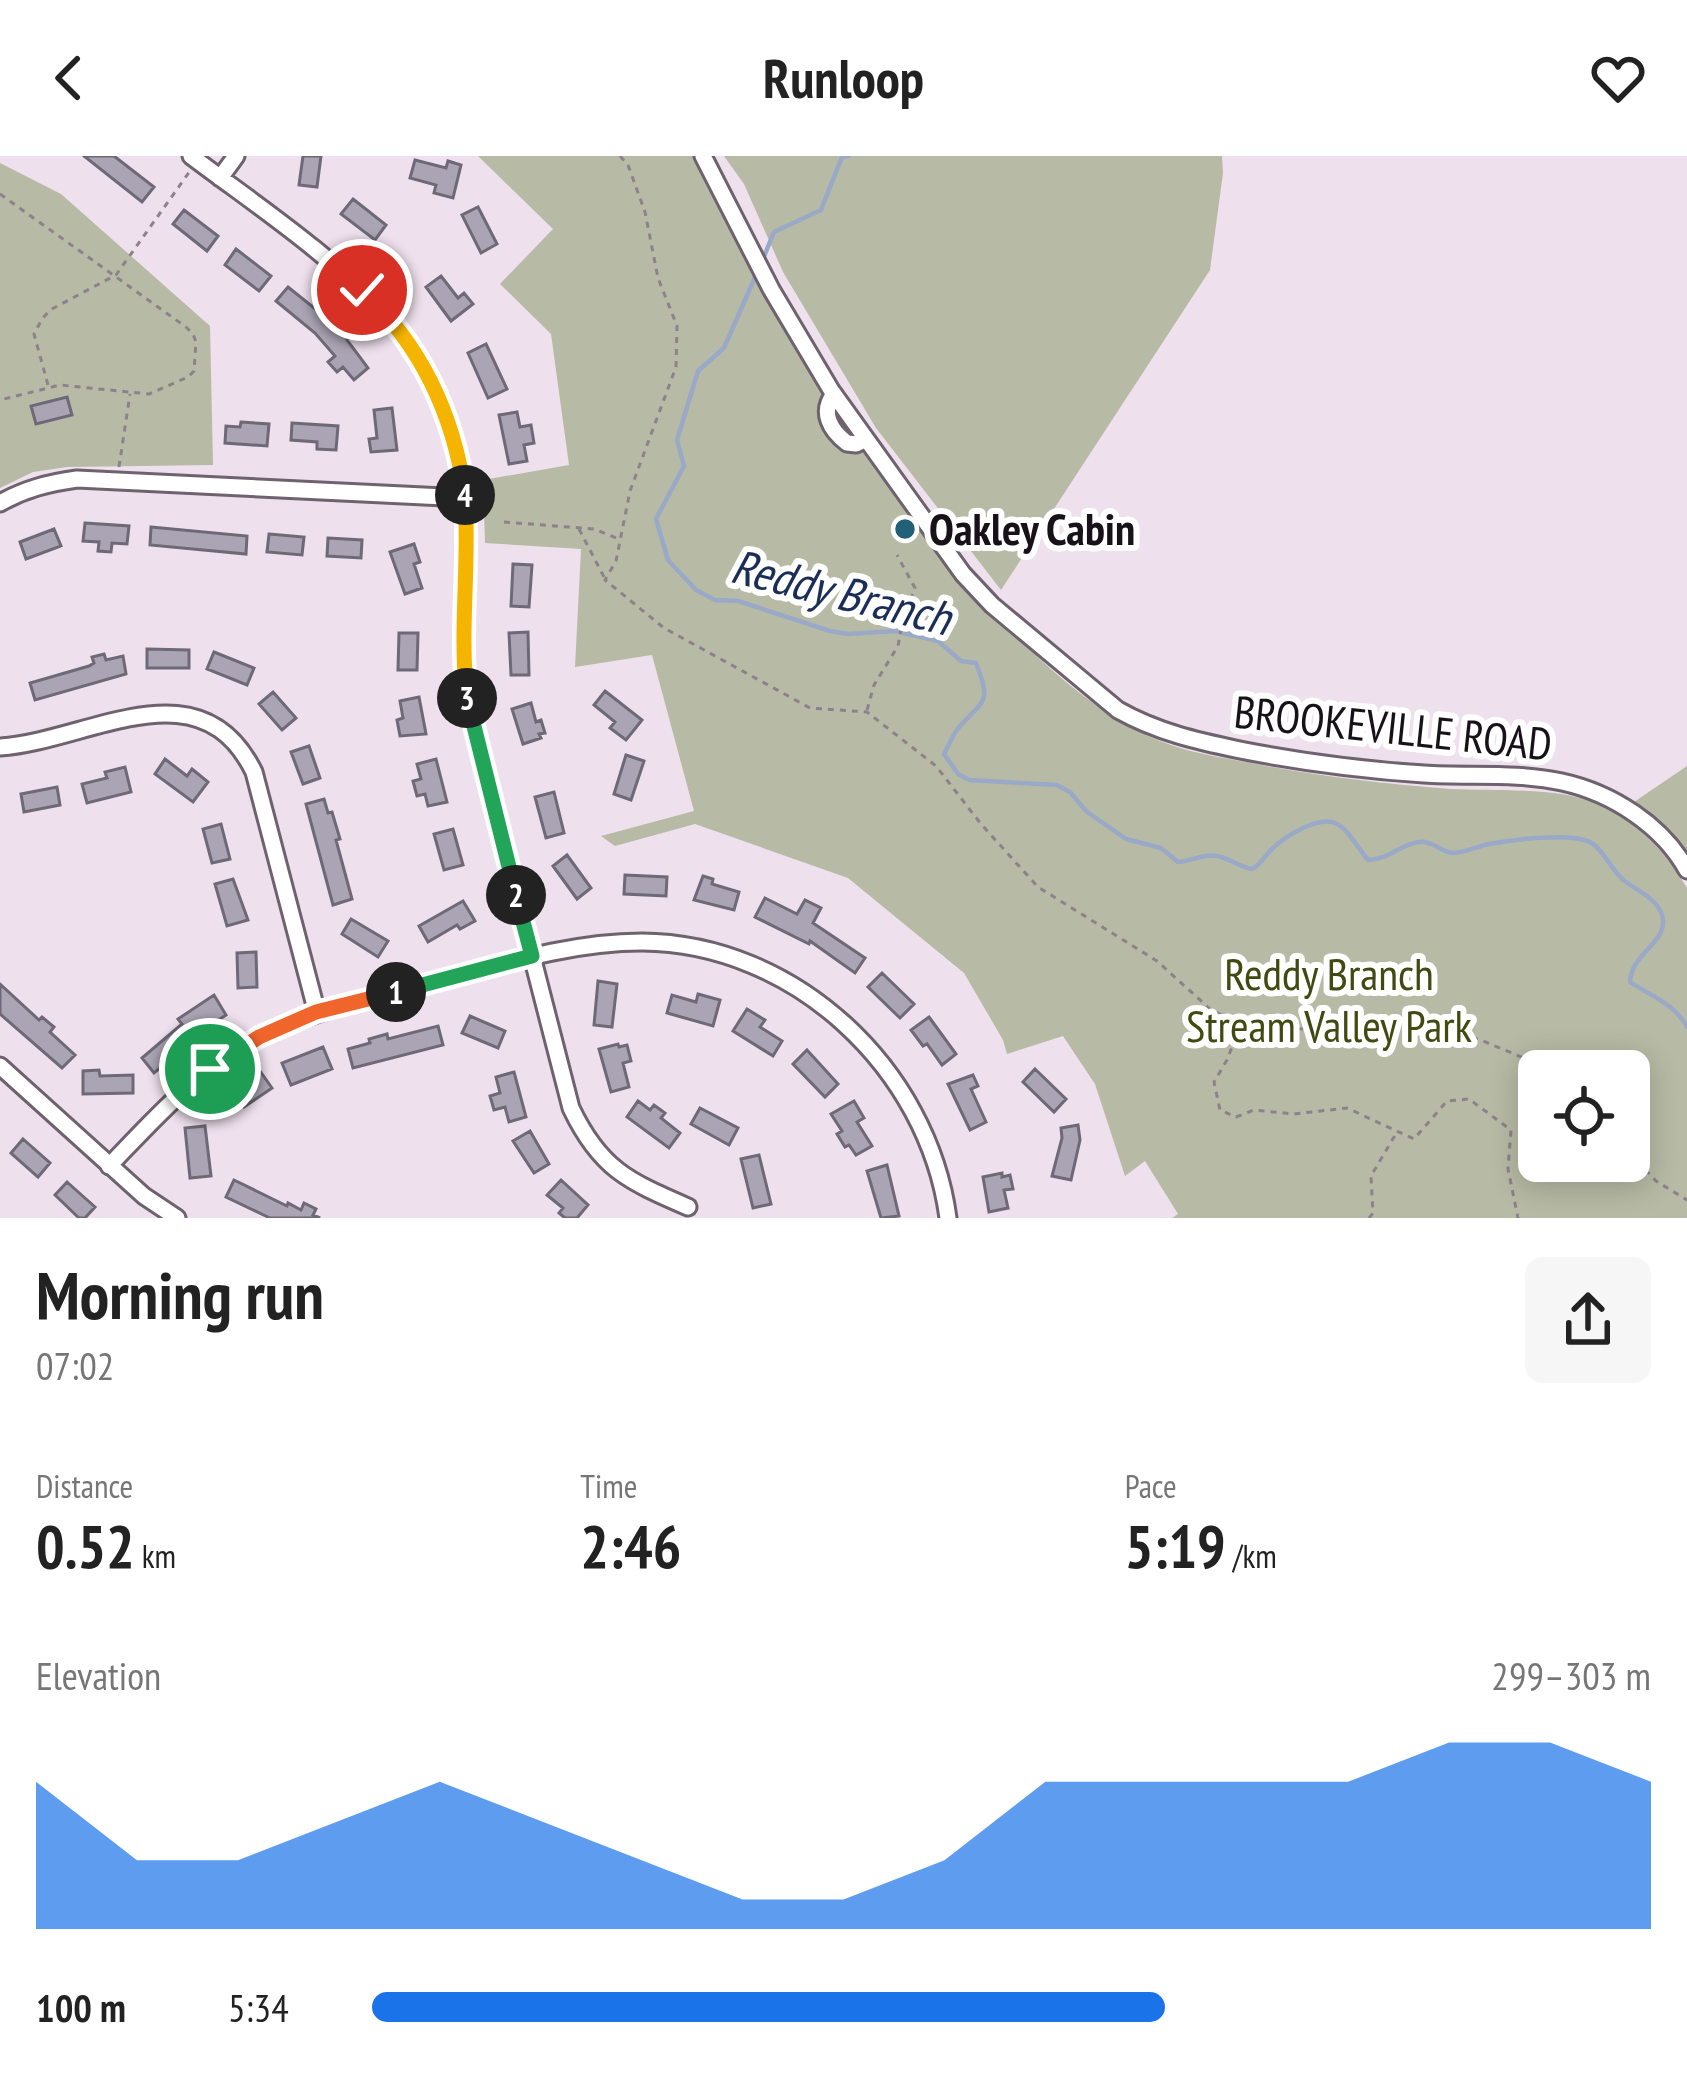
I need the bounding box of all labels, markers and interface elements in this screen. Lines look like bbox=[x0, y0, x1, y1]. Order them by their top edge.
text: Runloop bbox=[763, 43, 924, 113]
icon: back bbox=[36, 45, 102, 111]
icon: heart bbox=[1585, 45, 1651, 111]
pin bbox=[311, 239, 413, 341]
icon: check bbox=[329, 257, 395, 323]
pin: 4 bbox=[435, 465, 495, 525]
text: 4 bbox=[457, 473, 473, 516]
place label: Oakley Cabin bbox=[929, 499, 1135, 557]
marker: Oakley Cabin bbox=[892, 516, 918, 542]
water label: Reddy Branch bbox=[725, 534, 960, 649]
pin: 3 bbox=[437, 668, 497, 728]
text: 3 bbox=[459, 676, 475, 719]
street label: BROOKEVILLE ROAD bbox=[1231, 681, 1555, 773]
pin: 2 bbox=[486, 865, 546, 925]
text: 2 bbox=[508, 873, 524, 916]
park label: Reddy Branch Stream Valley Park bbox=[1186, 944, 1473, 1054]
pin: 1 bbox=[366, 962, 426, 1022]
text: 1 bbox=[388, 970, 404, 1013]
pin bbox=[159, 1018, 261, 1120]
icon: arrive bbox=[177, 1036, 243, 1102]
map controls bbox=[1518, 1050, 1650, 1182]
button: locate bbox=[1518, 1050, 1650, 1182]
text: Morning run bbox=[36, 1252, 324, 1337]
button: share bbox=[1525, 1257, 1651, 1383]
text: 07:02 bbox=[36, 1340, 114, 1391]
text: Distance bbox=[36, 1464, 133, 1507]
text: Time bbox=[580, 1464, 637, 1507]
text: Pace bbox=[1125, 1464, 1177, 1507]
text: 0.52 bbox=[36, 1507, 135, 1585]
text: 2:46 bbox=[580, 1507, 681, 1585]
text: 5:19 bbox=[1125, 1507, 1226, 1585]
text: km bbox=[135, 1534, 176, 1577]
text: /km bbox=[1226, 1534, 1277, 1577]
text: Elevation bbox=[36, 1650, 161, 1701]
text: 299–303 m bbox=[1491, 1650, 1651, 1701]
text: 100 m bbox=[36, 1982, 126, 2033]
text: 5:34 bbox=[228, 1982, 289, 2033]

